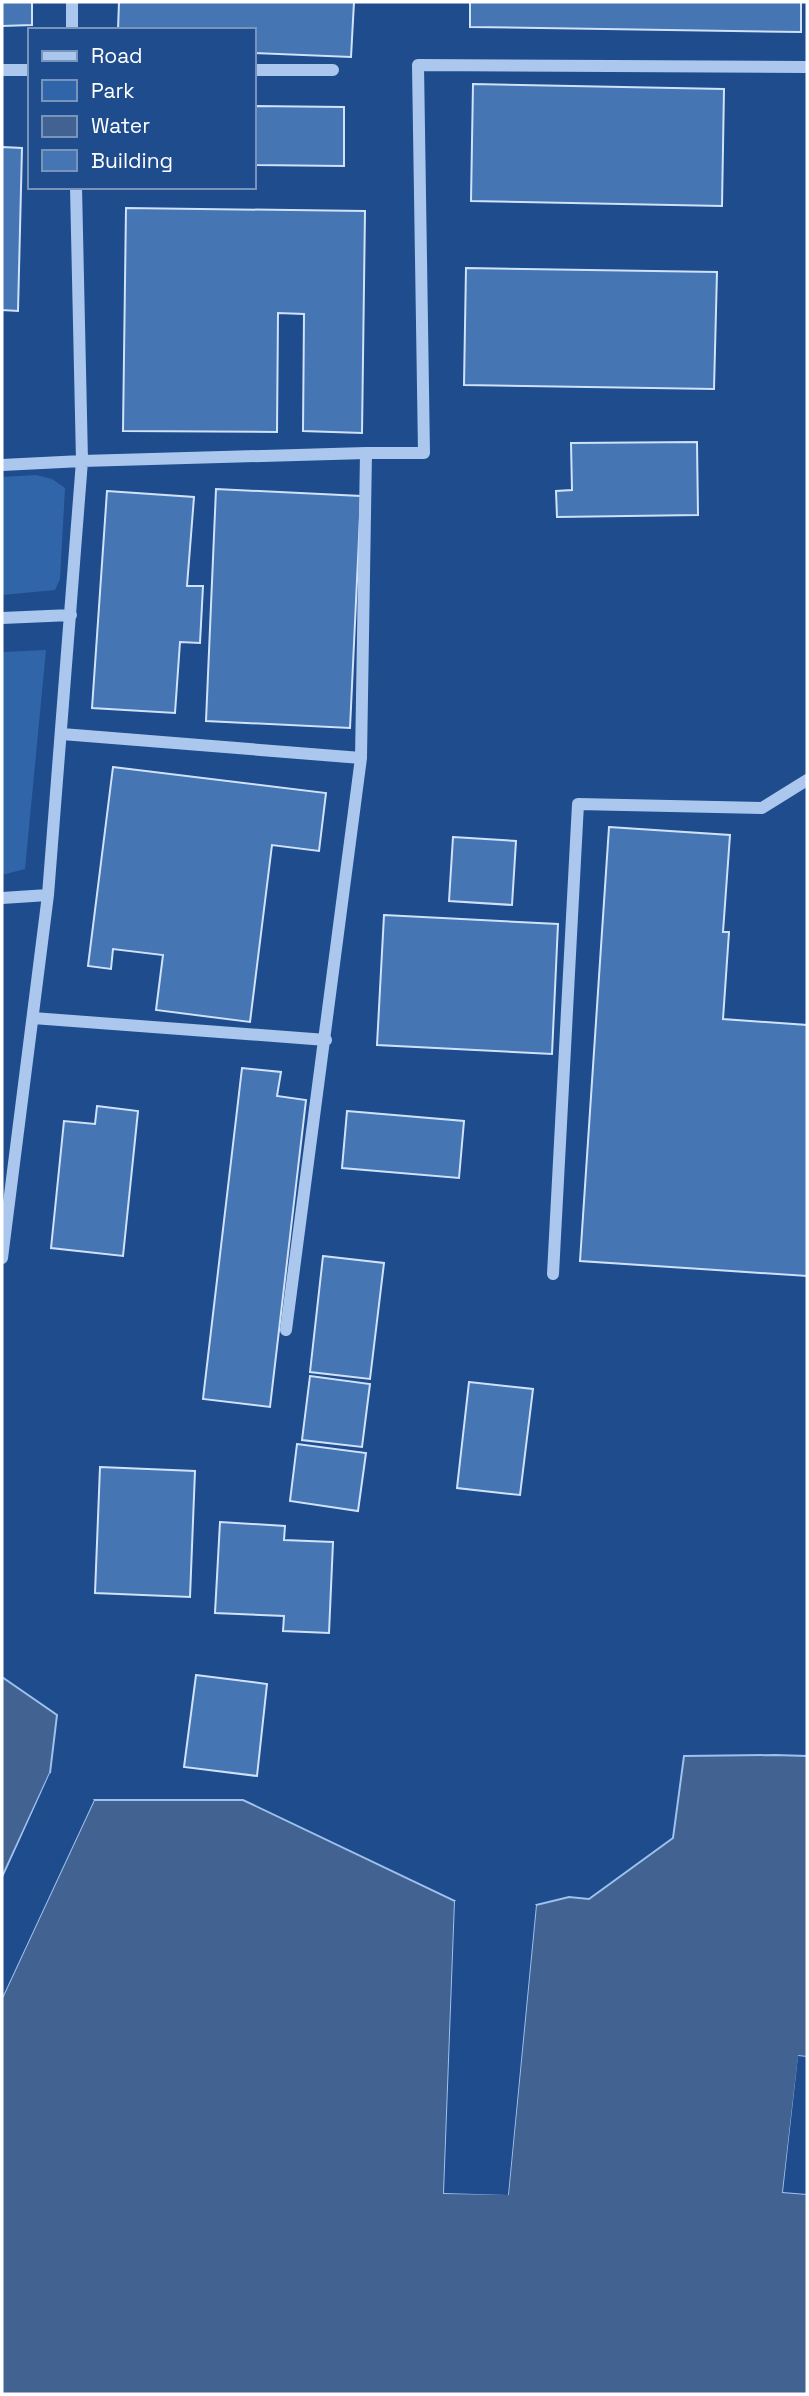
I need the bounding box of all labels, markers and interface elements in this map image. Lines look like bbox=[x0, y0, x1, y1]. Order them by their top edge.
legend bbox=[28, 28, 256, 189]
text: Road bbox=[91, 42, 143, 69]
text: Park bbox=[91, 77, 135, 104]
text: Water bbox=[91, 112, 150, 139]
text: Building bbox=[91, 147, 173, 174]

